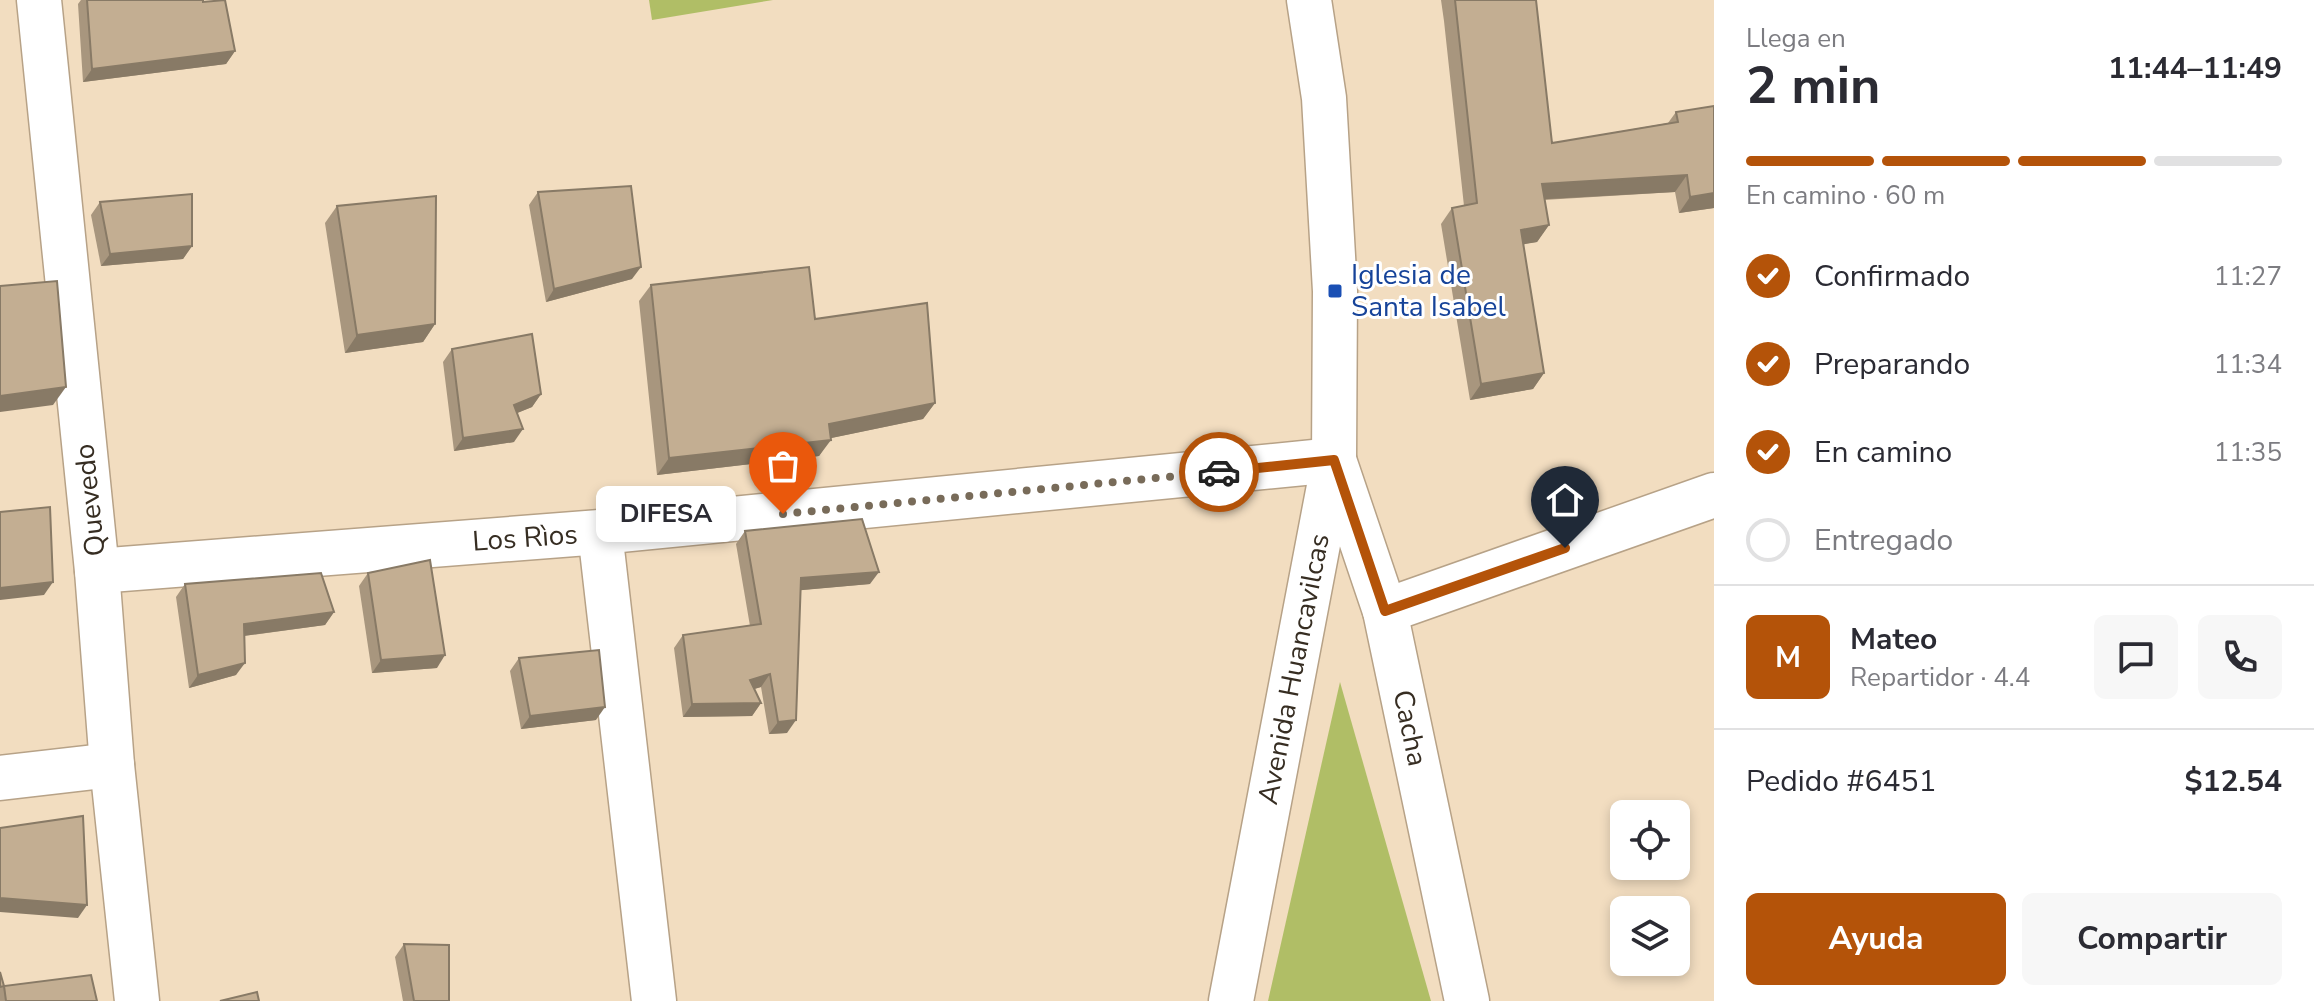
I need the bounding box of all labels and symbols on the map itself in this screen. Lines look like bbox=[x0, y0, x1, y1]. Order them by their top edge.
place label: Iglesia de Santa Isabel bbox=[1351, 256, 1506, 326]
marker: Iglesia de Santa Isabel bbox=[1326, 282, 1344, 300]
pin bbox=[749, 432, 817, 514]
courier bbox=[1179, 432, 1259, 512]
street label: Quevedo bbox=[65, 442, 115, 558]
pin bbox=[1531, 466, 1599, 548]
callout: DIFESA bbox=[595, 486, 735, 542]
street label: Los Rìos bbox=[471, 515, 579, 561]
street label: Avenida Huancavilcas bbox=[1249, 530, 1339, 808]
street label: Cacha bbox=[1383, 686, 1437, 770]

